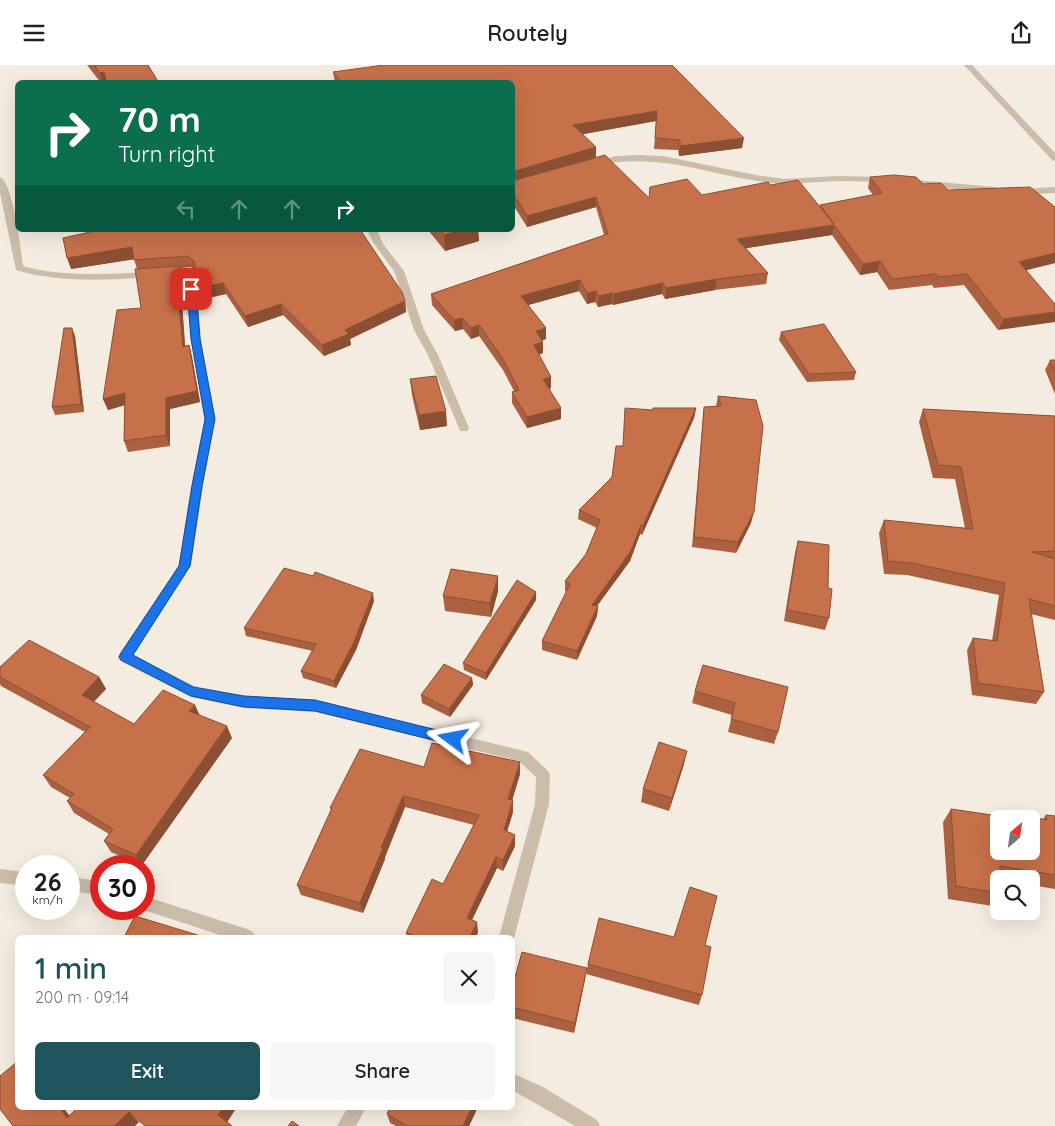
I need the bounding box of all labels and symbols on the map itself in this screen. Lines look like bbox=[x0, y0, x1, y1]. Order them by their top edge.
pin bbox=[170, 268, 212, 310]
position arrow bbox=[426, 712, 478, 764]
north arrow bbox=[990, 810, 1040, 860]
speed limit sign: 30 bbox=[90, 855, 155, 920]

